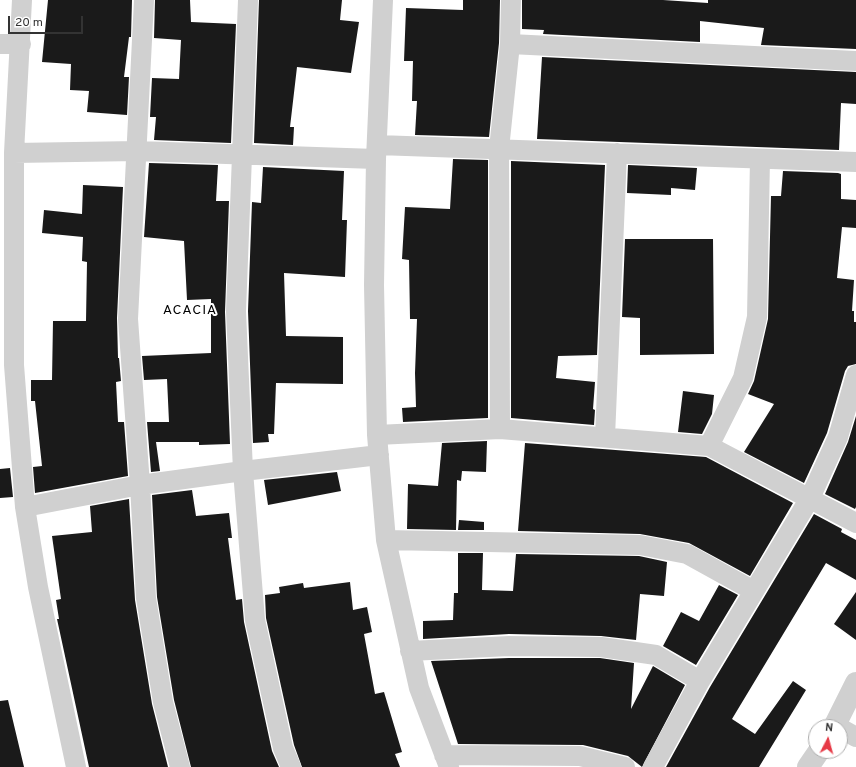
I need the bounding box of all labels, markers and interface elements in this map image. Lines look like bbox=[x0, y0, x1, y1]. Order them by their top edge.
scale bar bbox=[10, 8, 85, 34]
text: 20 m bbox=[15, 15, 43, 31]
district label: ACACIA bbox=[163, 303, 217, 319]
north arrow bbox=[808, 719, 848, 759]
text: N bbox=[824, 721, 834, 735]

